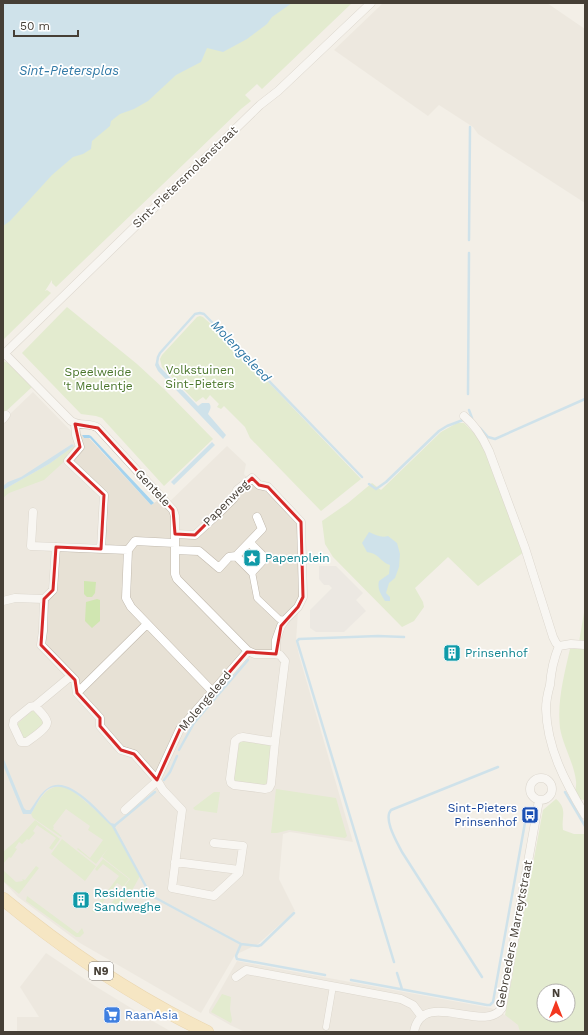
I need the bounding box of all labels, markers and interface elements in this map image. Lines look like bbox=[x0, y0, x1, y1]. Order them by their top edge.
scale bar bbox=[14, 12, 78, 38]
text: 50 m bbox=[20, 19, 50, 33]
water label: Sint-Pietersplas bbox=[19, 63, 119, 78]
street label: Sint-Pietersmolenstraat bbox=[130, 123, 240, 231]
water label: Molengeleed bbox=[208, 317, 275, 386]
park label: Volkstuinen Sint-Pieters bbox=[165, 363, 235, 391]
park label: Speelweide 't Meulentje bbox=[63, 365, 133, 393]
street label: Gentele bbox=[132, 467, 174, 509]
street label: Papenweg bbox=[200, 477, 252, 529]
place icon: Papenplein bbox=[242, 548, 262, 568]
place label: Papenplein bbox=[265, 551, 330, 565]
building icon: Prinsenhof bbox=[442, 643, 462, 663]
place label: Prinsenhof bbox=[465, 646, 528, 660]
street label: Molengeleed bbox=[176, 668, 234, 734]
place label: Sint-Pieters Prinsenhof bbox=[448, 801, 517, 829]
bus stop icon: Sint-Pieters Prinsenhof bbox=[520, 805, 540, 825]
street label: Gebroeders Marreytstraat bbox=[493, 859, 535, 1009]
place label: Residentie Sandweghe bbox=[94, 886, 161, 914]
building icon: Residentie Sandweghe bbox=[71, 890, 91, 910]
road number: N9 bbox=[89, 962, 113, 980]
north arrow bbox=[536, 983, 576, 1023]
text: N bbox=[552, 987, 560, 1000]
supermarket icon: RaanAsia bbox=[102, 1005, 122, 1025]
place label: RaanAsia bbox=[125, 1008, 178, 1022]

